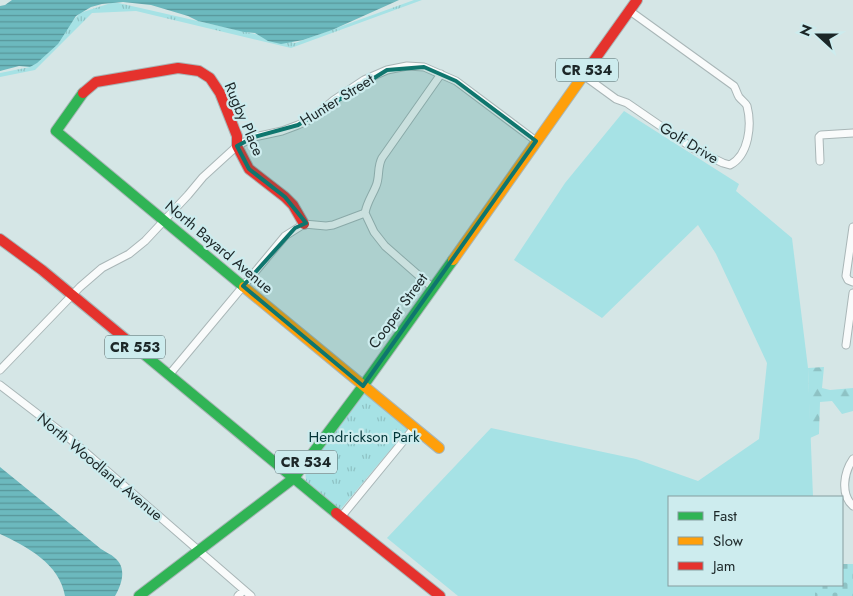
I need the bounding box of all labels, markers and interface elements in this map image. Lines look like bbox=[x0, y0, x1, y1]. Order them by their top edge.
north arrow bbox=[793, 10, 843, 60]
text: N bbox=[795, 22, 817, 39]
road number: CR 534 bbox=[556, 58, 618, 82]
street label: Hunter Street bbox=[296, 68, 378, 131]
street label: Rugby Place bbox=[219, 79, 269, 159]
street label: Golf Drive bbox=[655, 117, 723, 169]
street label: North Bayard Avenue bbox=[160, 195, 278, 299]
street label: Cooper Street bbox=[363, 268, 433, 353]
road number: CR 553 bbox=[105, 336, 165, 358]
street label: North Woodland Avenue bbox=[32, 408, 168, 526]
park label: Hendrickson Park bbox=[308, 426, 420, 448]
road number: CR 534 bbox=[275, 451, 337, 474]
legend bbox=[668, 496, 843, 586]
text: Fast bbox=[713, 505, 737, 527]
text: Slow bbox=[713, 530, 744, 552]
text: Jam bbox=[711, 555, 736, 577]

